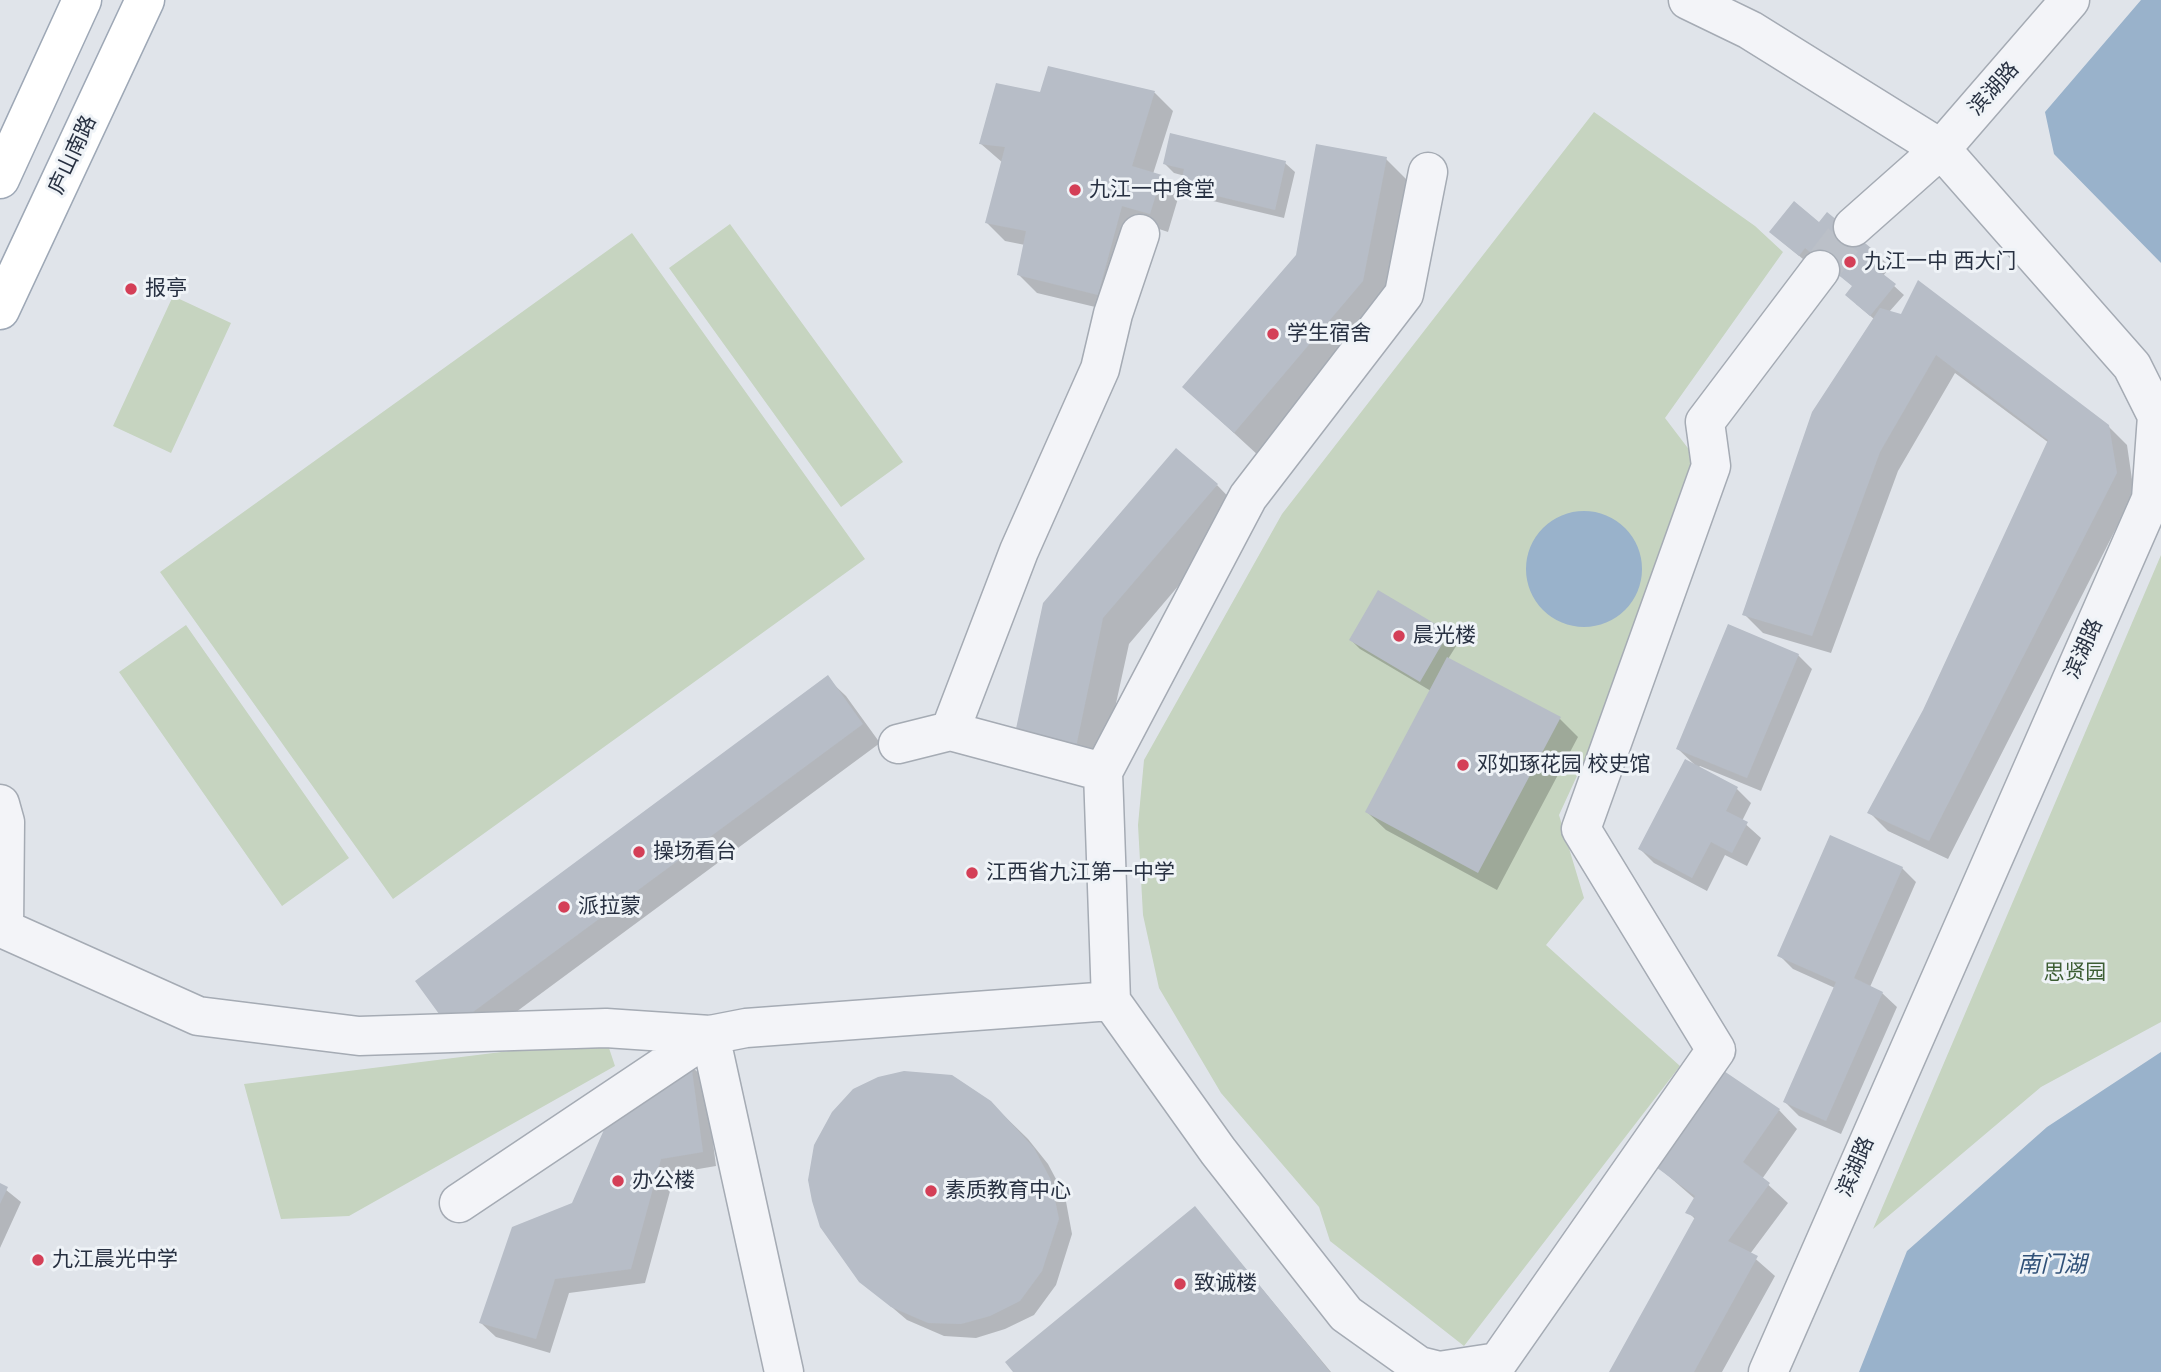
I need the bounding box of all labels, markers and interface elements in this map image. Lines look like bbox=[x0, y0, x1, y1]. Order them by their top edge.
street label: 滨湖路 bbox=[1964, 57, 2024, 121]
street label: 庐山南路 bbox=[44, 112, 102, 198]
place label: 九江一中食堂 bbox=[1089, 177, 1215, 203]
marker: 九江一中食堂 bbox=[1067, 182, 1083, 198]
place label: 九江一中 西大门 bbox=[1864, 249, 2016, 275]
marker: 九江一中 西大门 bbox=[1842, 254, 1858, 270]
place label: 报亭 bbox=[145, 276, 187, 302]
marker: 报亭 bbox=[123, 281, 139, 297]
place label: 学生宿舍 bbox=[1287, 321, 1371, 347]
marker: 学生宿舍 bbox=[1265, 326, 1281, 342]
street label: 滨湖路 bbox=[2060, 615, 2108, 683]
place label: 晨光楼 bbox=[1413, 623, 1476, 649]
marker: 晨光楼 bbox=[1391, 628, 1407, 644]
place label: 邓如琢花园 校史馆 bbox=[1477, 752, 1650, 778]
marker: 邓如琢花园 校史馆 bbox=[1455, 757, 1471, 773]
place label: 操场看台 bbox=[653, 839, 737, 865]
marker: 操场看台 bbox=[631, 844, 647, 860]
place label: 江西省九江第一中学 bbox=[986, 860, 1175, 886]
marker: 江西省九江第一中学 bbox=[964, 865, 980, 881]
place label: 派拉蒙 bbox=[578, 894, 641, 920]
marker: 派拉蒙 bbox=[556, 899, 572, 915]
park label: 思贤园 bbox=[2044, 960, 2106, 986]
street label: 滨湖路 bbox=[1832, 1133, 1880, 1201]
place label: 办公楼 bbox=[632, 1168, 695, 1194]
marker: 办公楼 bbox=[610, 1173, 626, 1189]
place label: 素质教育中心 bbox=[945, 1178, 1071, 1204]
marker: 素质教育中心 bbox=[923, 1183, 939, 1199]
place label: 九江晨光中学 bbox=[52, 1247, 178, 1273]
water label: 南门湖 bbox=[2018, 1251, 2086, 1279]
marker: 九江晨光中学 bbox=[30, 1252, 46, 1268]
place label: 致诚楼 bbox=[1194, 1271, 1257, 1297]
marker: 致诚楼 bbox=[1172, 1276, 1188, 1292]

